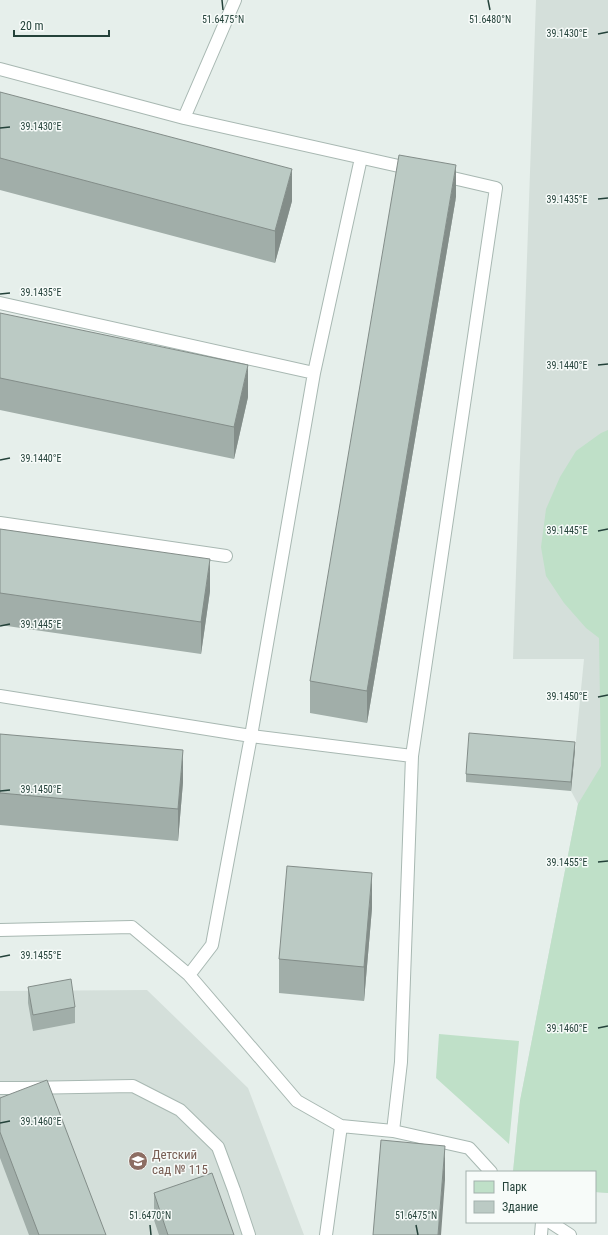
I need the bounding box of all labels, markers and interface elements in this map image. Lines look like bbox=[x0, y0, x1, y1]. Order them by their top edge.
scale bar bbox=[14, 12, 109, 38]
text: 51.6475°N bbox=[202, 14, 244, 25]
text: 51.6480°N bbox=[469, 14, 511, 25]
text: 20 m bbox=[20, 19, 44, 33]
text: 39.1430°E bbox=[547, 28, 588, 39]
text: 39.1430°E bbox=[21, 121, 62, 132]
text: 39.1435°E bbox=[547, 194, 588, 205]
text: 39.1435°E bbox=[21, 287, 62, 298]
text: 39.1440°E bbox=[547, 360, 588, 371]
text: 39.1440°E bbox=[21, 453, 62, 464]
text: 39.1445°E bbox=[547, 525, 588, 536]
text: 39.1445°E bbox=[21, 619, 62, 630]
text: 39.1450°E bbox=[547, 691, 588, 702]
text: 39.1450°E bbox=[21, 784, 62, 795]
text: 39.1455°E bbox=[547, 857, 588, 868]
text: 39.1455°E bbox=[21, 950, 62, 961]
text: 39.1460°E bbox=[547, 1023, 588, 1034]
text: 39.1460°E bbox=[21, 1116, 62, 1127]
place label: Детский сад № 115 bbox=[152, 1147, 208, 1177]
school or university icon: Детский сад № 115 bbox=[127, 1150, 149, 1172]
legend bbox=[466, 1171, 596, 1223]
text: Парк bbox=[502, 1180, 527, 1194]
text: Здание bbox=[502, 1200, 539, 1214]
text: 51.6470°N bbox=[129, 1210, 171, 1221]
text: 51.6475°N bbox=[395, 1210, 437, 1221]

